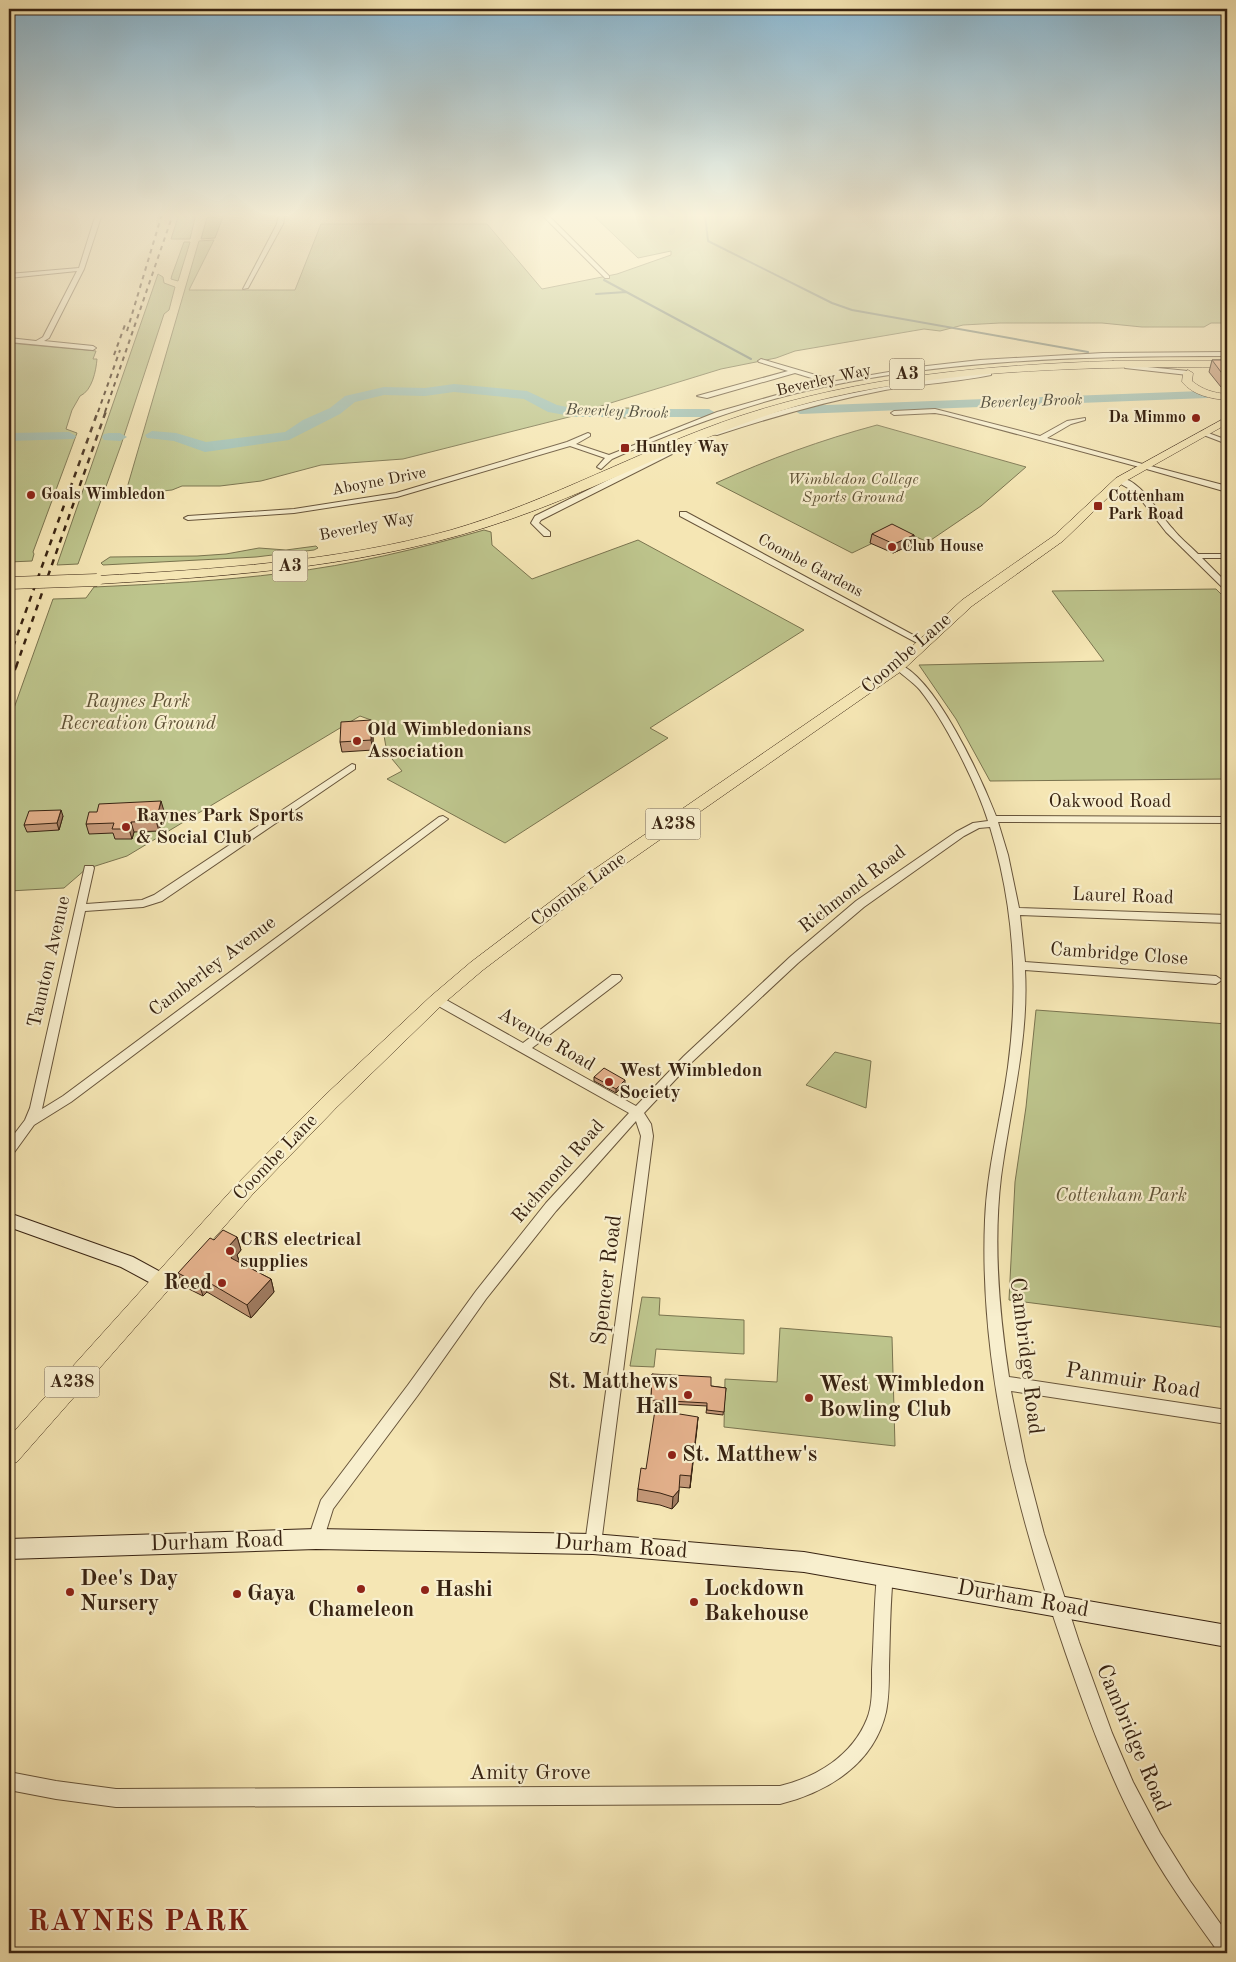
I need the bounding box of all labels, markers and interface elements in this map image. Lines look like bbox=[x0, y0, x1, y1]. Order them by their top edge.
road number: A3 bbox=[890, 358, 924, 389]
street label: Beverley Way bbox=[775, 362, 873, 400]
water label: Beverley Brook bbox=[978, 392, 1083, 412]
water label: Beverley Brook bbox=[564, 402, 669, 422]
place label: Da Mimmo bbox=[1108, 410, 1186, 426]
marker: Da Mimmo bbox=[1190, 412, 1202, 424]
place label: Huntley Way bbox=[635, 440, 729, 456]
marker: Huntley Way bbox=[619, 442, 631, 454]
street label: Aboyne Drive bbox=[330, 465, 428, 499]
park label: Wimbledon College Sports Ground bbox=[787, 472, 919, 506]
place label: Goals Wimbledon bbox=[41, 487, 165, 503]
marker: Goals Wimbledon bbox=[25, 489, 37, 501]
place label: Cottenham Park Road bbox=[1108, 489, 1185, 523]
marker: Cottenham Park Road bbox=[1092, 500, 1104, 512]
street label: Beverley Way bbox=[318, 510, 416, 544]
street label: Coombe Gardens bbox=[755, 532, 865, 600]
place label: Club House bbox=[902, 539, 984, 555]
marker: Club House bbox=[886, 541, 898, 553]
road number: A3 bbox=[272, 550, 308, 582]
street label: Coombe Lane bbox=[859, 610, 955, 698]
park label: Raynes Park Recreation Ground bbox=[59, 693, 217, 734]
place label: Old Wimbledonians Association bbox=[367, 721, 531, 762]
marker: Old Wimbledonians Association bbox=[351, 735, 363, 747]
street label: Oakwood Road bbox=[1049, 793, 1171, 812]
place label: Raynes Park Sports & Social Club bbox=[136, 807, 303, 848]
road number: A238 bbox=[646, 809, 700, 840]
marker: Raynes Park Sports & Social Club bbox=[120, 821, 132, 833]
street label: Richmond Road bbox=[796, 843, 910, 937]
street label: Coombe Lane bbox=[528, 850, 630, 930]
street label: Laurel Road bbox=[1072, 886, 1174, 908]
street label: Taunton Avenue bbox=[26, 894, 74, 1030]
street label: Camberley Avenue bbox=[146, 913, 280, 1021]
street label: Cambridge Close bbox=[1049, 941, 1189, 969]
street label: Avenue Road bbox=[494, 1005, 598, 1075]
place label: West Wimbledon Society bbox=[619, 1062, 762, 1103]
marker: West Wimbledon Society bbox=[603, 1076, 615, 1088]
street label: Coombe Lane bbox=[230, 1111, 322, 1205]
street label: Richmond Road bbox=[509, 1117, 609, 1227]
park label: Cottenham Park bbox=[1055, 1187, 1187, 1206]
street label: Spencer Road bbox=[588, 1214, 626, 1346]
place label: CRS electrical supplies bbox=[240, 1231, 362, 1272]
marker: CRS electrical supplies bbox=[224, 1245, 236, 1257]
place label: Reed bbox=[163, 1272, 212, 1294]
street label: Cambridge Road bbox=[1005, 1276, 1047, 1436]
marker: Reed bbox=[216, 1277, 228, 1289]
street label: Panmuir Road bbox=[1064, 1359, 1202, 1403]
road number: A238 bbox=[44, 1366, 100, 1398]
place label: St. Matthews Hall bbox=[548, 1371, 678, 1418]
place label: West Wimbledon Bowling Club bbox=[819, 1374, 985, 1421]
marker: St. Matthews Hall bbox=[682, 1389, 694, 1401]
marker: West Wimbledon Bowling Club bbox=[803, 1392, 815, 1404]
place label: St. Matthew's bbox=[682, 1444, 817, 1466]
marker: St. Matthew's bbox=[666, 1449, 678, 1461]
street label: Durham Road bbox=[150, 1529, 284, 1555]
street label: Durham Road bbox=[554, 1531, 688, 1563]
place label: Dee's Day Nursery bbox=[80, 1568, 178, 1615]
street label: Durham Road bbox=[955, 1577, 1091, 1621]
place label: Lockdown Bakehouse bbox=[704, 1578, 809, 1625]
place label: Hashi bbox=[435, 1579, 493, 1601]
place label: Gaya bbox=[247, 1583, 295, 1605]
marker: Chameleon bbox=[355, 1583, 367, 1595]
marker: Hashi bbox=[419, 1584, 431, 1596]
marker: Dee's Day Nursery bbox=[64, 1586, 76, 1598]
marker: Gaya bbox=[231, 1588, 243, 1600]
marker: Lockdown Bakehouse bbox=[688, 1596, 700, 1608]
place label: Chameleon bbox=[308, 1599, 414, 1621]
street label: Cambridge Road bbox=[1092, 1661, 1174, 1815]
street label: Amity Grove bbox=[469, 1762, 591, 1784]
district label: RAYNES PARK bbox=[28, 1908, 250, 1937]

